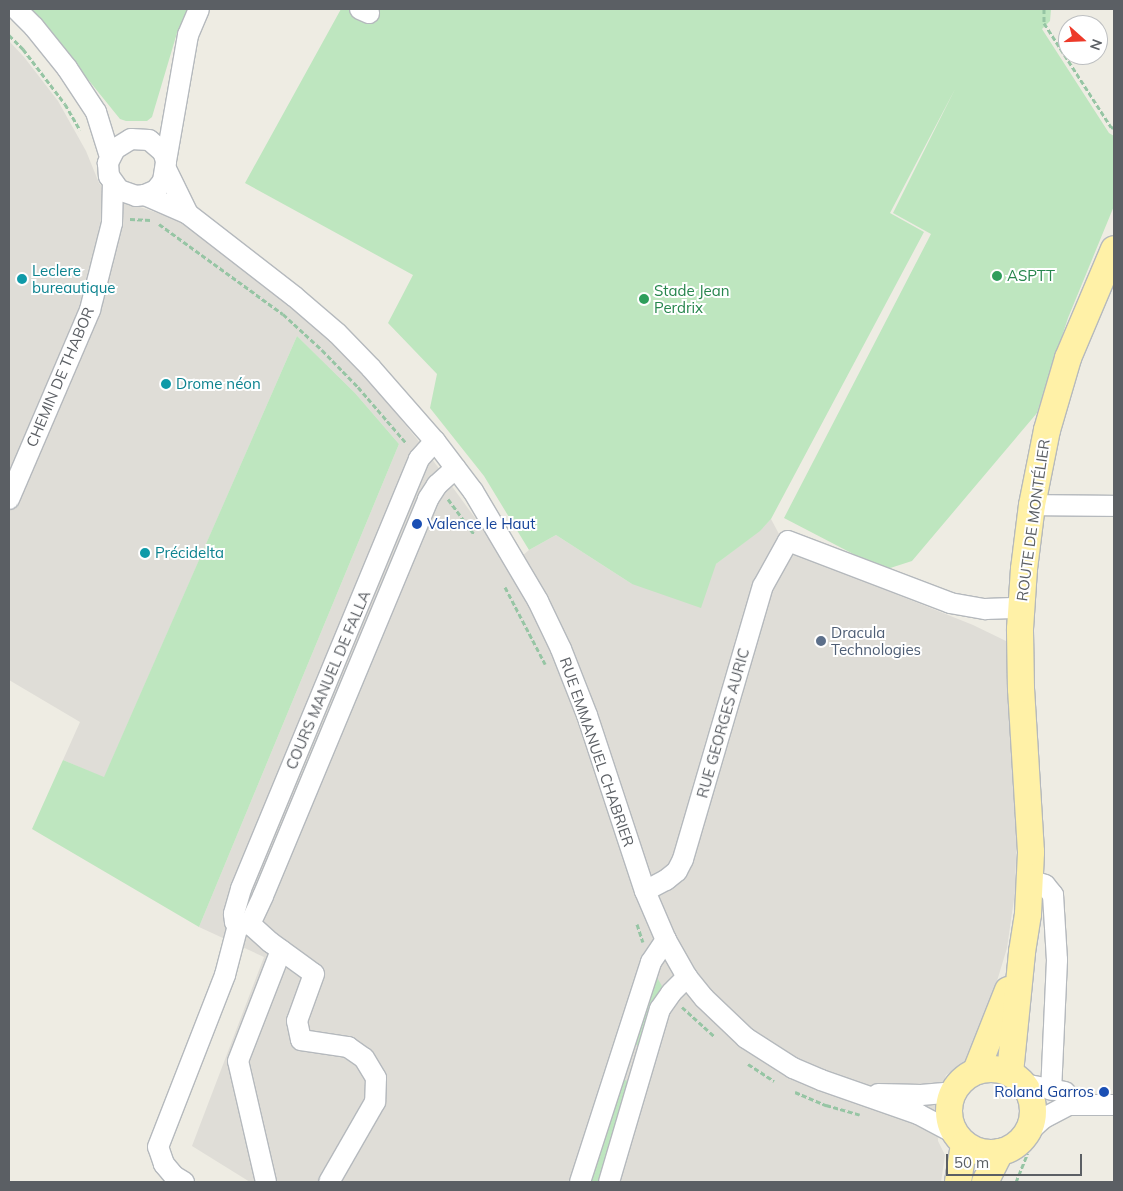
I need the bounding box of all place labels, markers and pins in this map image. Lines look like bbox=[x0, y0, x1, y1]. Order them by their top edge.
place label: Leclere bureautique bbox=[32, 261, 115, 296]
place label: ASPTT bbox=[1007, 267, 1055, 285]
marker: ASPTT bbox=[991, 270, 1003, 282]
marker: Leclere bureautique bbox=[16, 273, 28, 285]
place label: Stade Jean Perdrix bbox=[654, 281, 730, 316]
marker: Stade Jean Perdrix bbox=[638, 293, 650, 305]
place label: Drome néon bbox=[176, 375, 261, 393]
marker: Drome néon bbox=[160, 378, 172, 390]
place label: Valence le Haut bbox=[427, 515, 536, 533]
marker: Valence le Haut bbox=[411, 518, 423, 530]
place label: Précidelta bbox=[155, 544, 224, 562]
marker: Précidelta bbox=[139, 547, 151, 559]
place label: Dracula Technologies bbox=[831, 623, 921, 658]
marker: Dracula Technologies bbox=[815, 635, 827, 647]
place label: Roland Garros bbox=[994, 1083, 1094, 1101]
marker: Roland Garros bbox=[1098, 1086, 1110, 1098]

